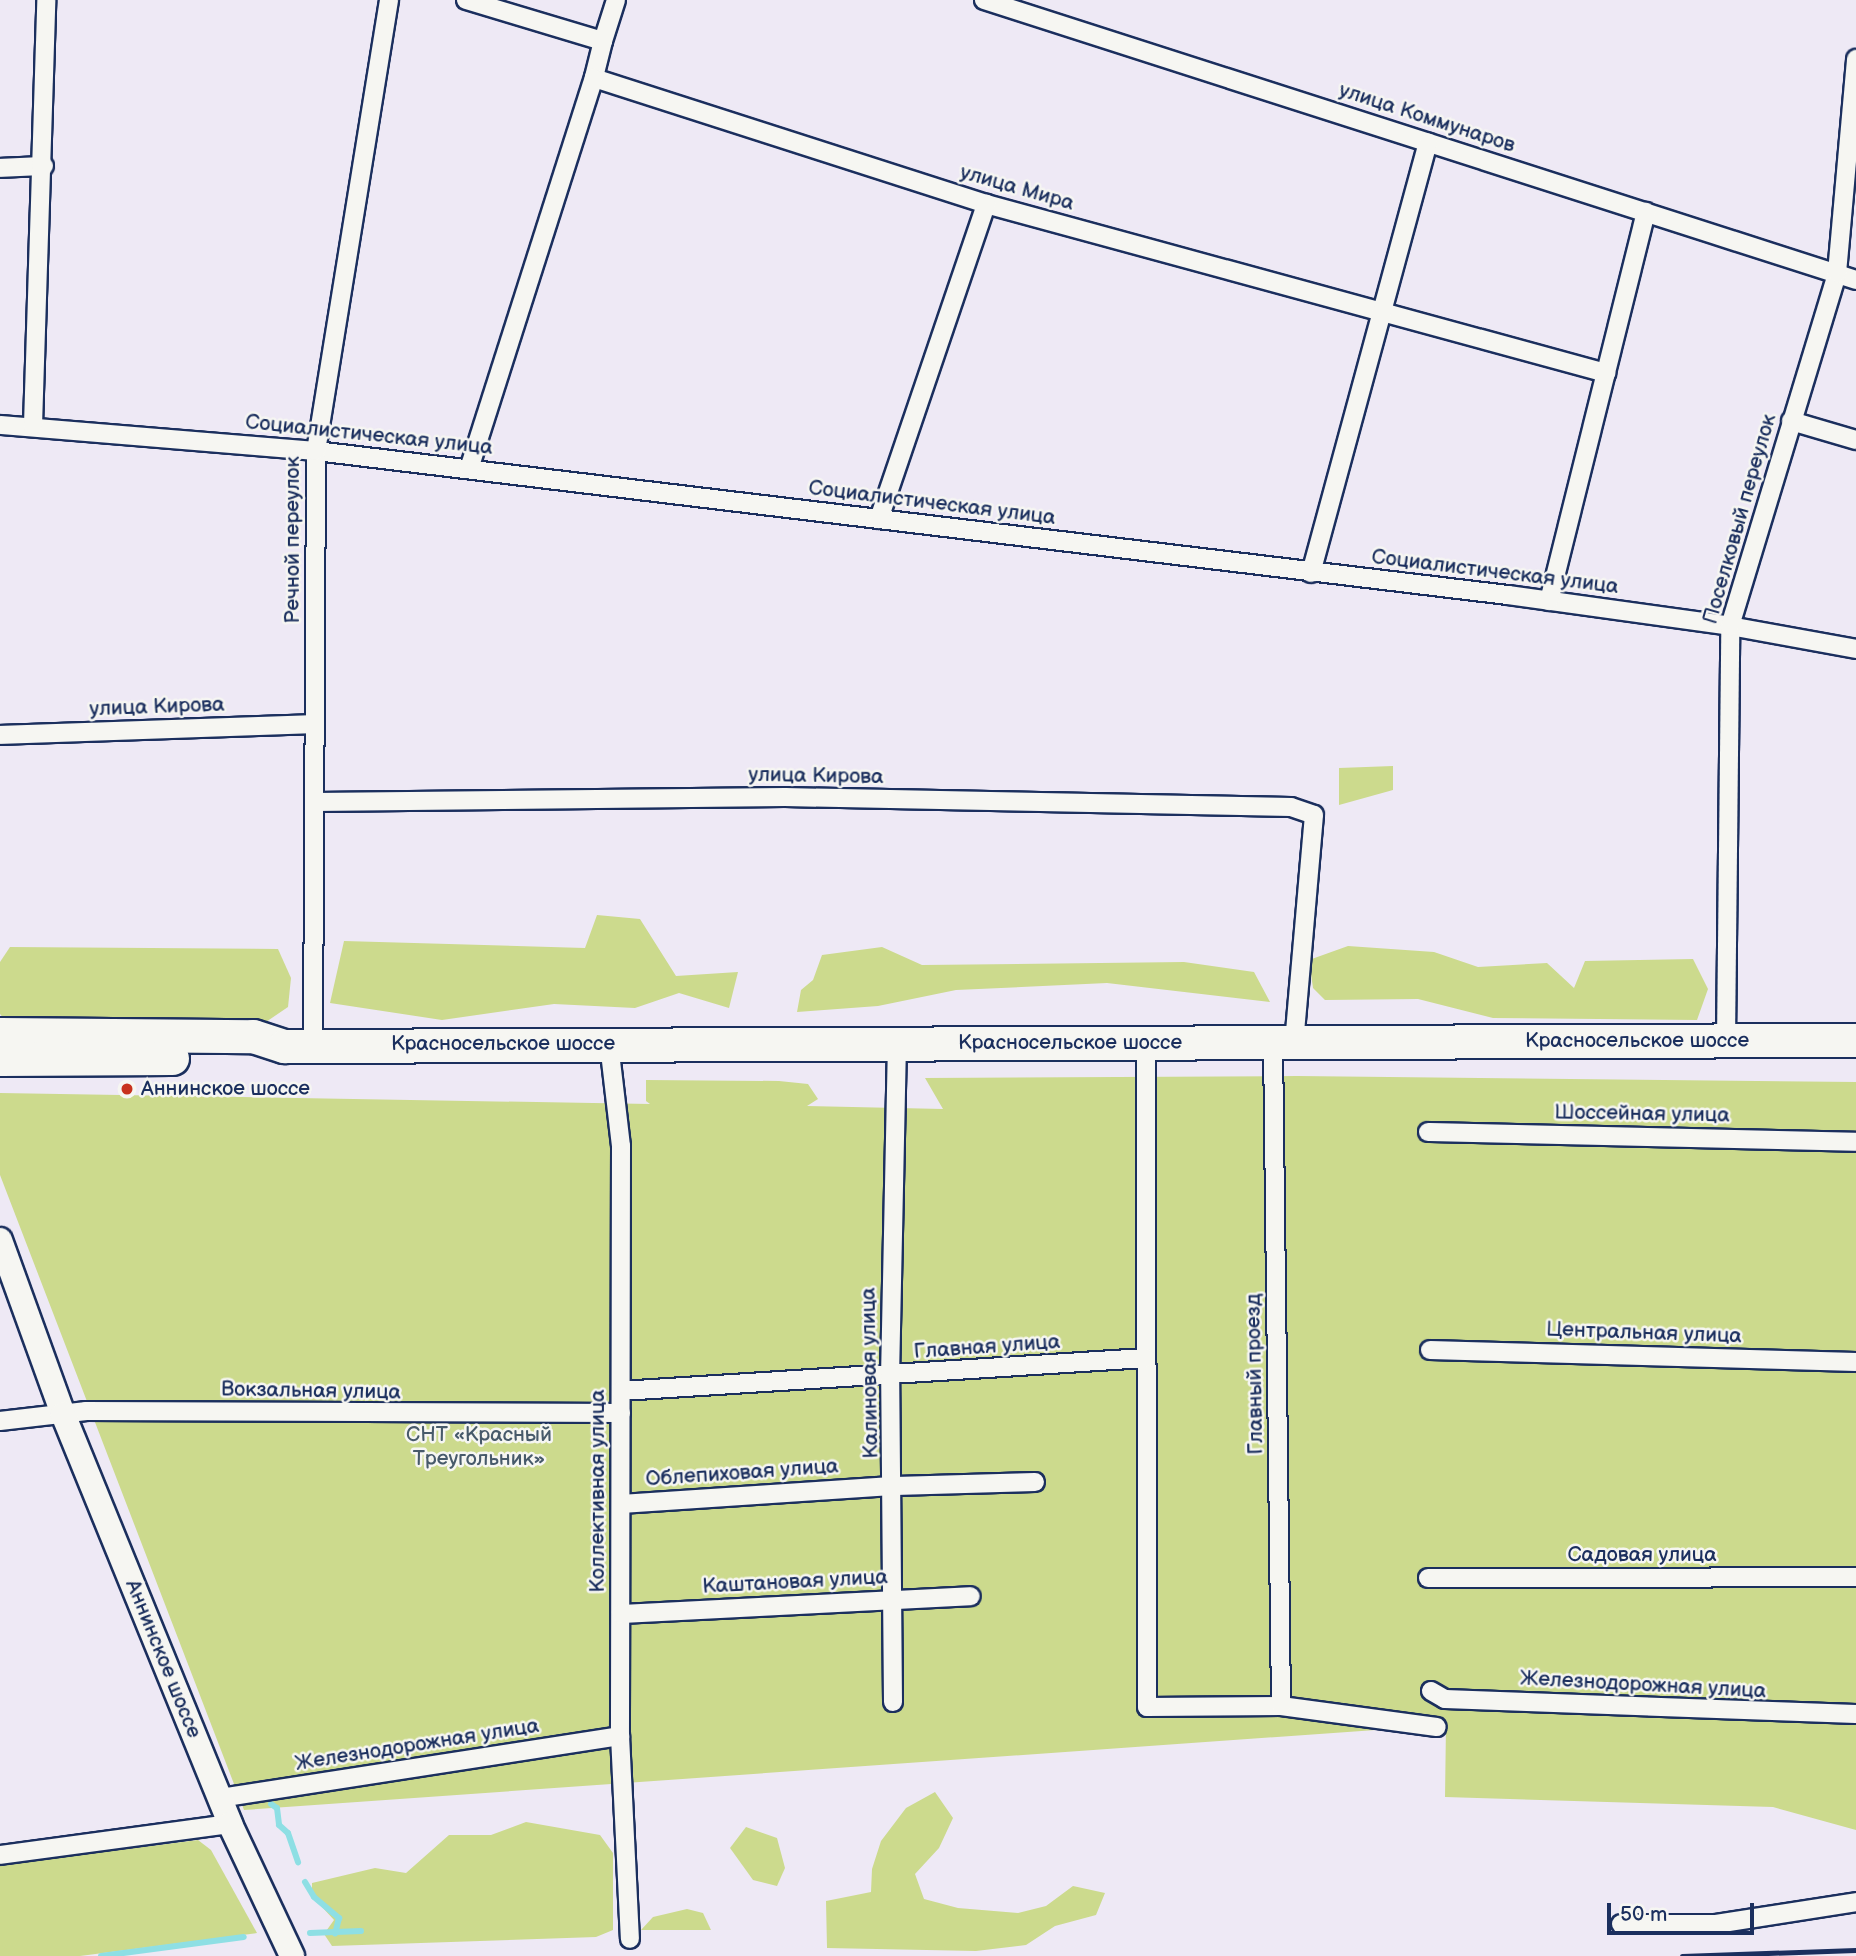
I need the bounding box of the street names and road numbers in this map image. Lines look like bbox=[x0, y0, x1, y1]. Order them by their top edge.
street label: улица Коммунаров bbox=[1336, 78, 1518, 158]
street label: улица Мира bbox=[957, 160, 1077, 216]
street label: Социалистическая улица bbox=[244, 409, 494, 461]
street label: Поселковый переулок bbox=[1698, 411, 1782, 627]
street label: Речной переулок bbox=[280, 456, 306, 624]
street label: Социалистическая улица bbox=[807, 475, 1057, 531]
street label: Социалистическая улица bbox=[1370, 544, 1620, 600]
street label: улица Кирова bbox=[89, 692, 225, 722]
street label: улица Кирова bbox=[748, 762, 884, 790]
street label: Красносельское шоссе bbox=[1525, 1028, 1749, 1054]
street label: Красносельское шоссе bbox=[958, 1030, 1182, 1056]
street label: Красносельское шоссе bbox=[391, 1031, 615, 1057]
street label: Шоссейная улица bbox=[1554, 1100, 1730, 1128]
street label: Калиновая улица bbox=[856, 1287, 884, 1459]
street label: Главный проезд bbox=[1241, 1293, 1269, 1455]
street label: Центральная улица bbox=[1546, 1317, 1742, 1349]
street label: Главная улица bbox=[913, 1329, 1061, 1365]
street label: Вокзальная улица bbox=[221, 1377, 401, 1405]
street label: Коллективная улица bbox=[585, 1389, 611, 1593]
street label: Облепиховая улица bbox=[645, 1454, 839, 1492]
street label: Садовая улица bbox=[1567, 1542, 1717, 1568]
street label: Каштановая улица bbox=[702, 1565, 888, 1599]
street label: Аннинское шоссе bbox=[120, 1576, 206, 1742]
street label: Железнодорожная улица bbox=[1519, 1666, 1767, 1704]
street label: Железнодорожная улица bbox=[293, 1713, 541, 1777]

